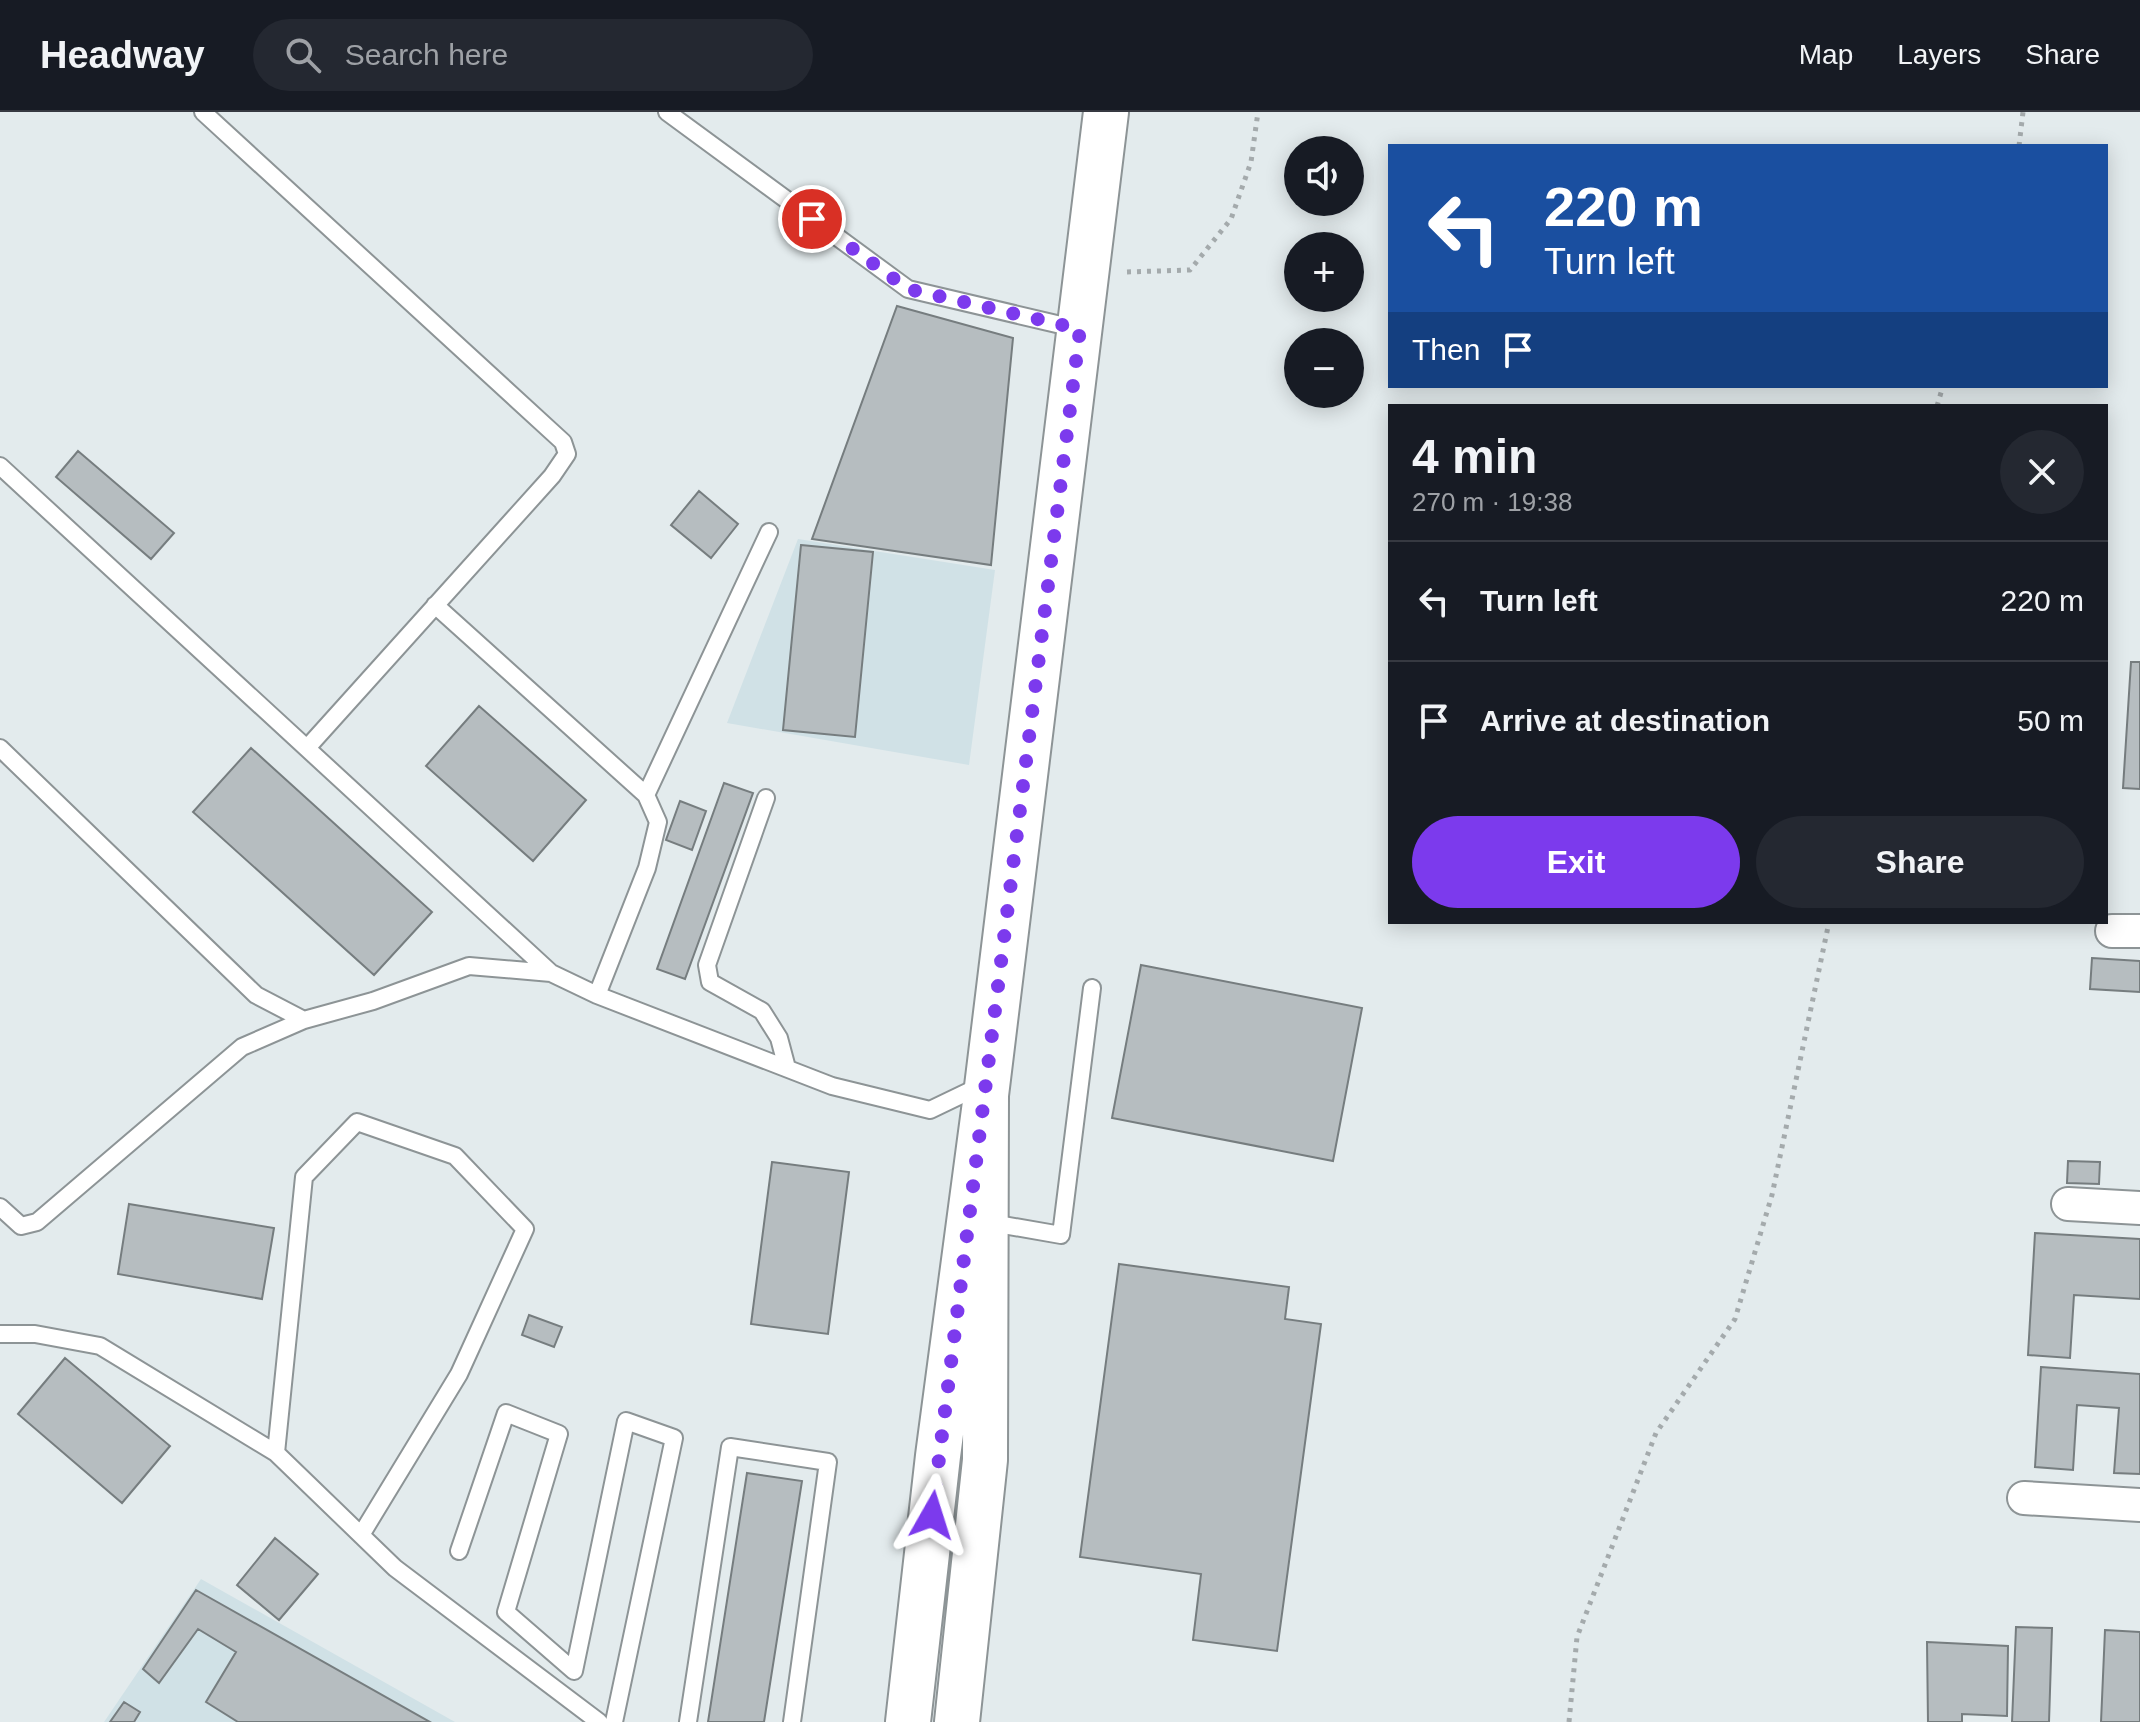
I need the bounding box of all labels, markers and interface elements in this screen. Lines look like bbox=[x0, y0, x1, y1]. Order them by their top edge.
search box bbox=[253, 19, 813, 91]
icon: search bbox=[281, 33, 325, 77]
text: Headway bbox=[40, 34, 205, 76]
text: Search here bbox=[345, 38, 508, 71]
text: Map bbox=[1799, 39, 1853, 70]
text: Layers bbox=[1897, 39, 1981, 70]
text: Share bbox=[2025, 39, 2100, 70]
map controls bbox=[1284, 136, 1364, 408]
button: sound bbox=[1284, 136, 1364, 216]
text: 220 m bbox=[1544, 175, 1703, 238]
icon: left bbox=[1412, 176, 1516, 280]
pin bbox=[778, 185, 846, 253]
icon: arrive bbox=[790, 197, 834, 241]
button: + bbox=[1284, 232, 1364, 312]
text: Turn left bbox=[1544, 241, 1675, 282]
button: − bbox=[1284, 328, 1364, 408]
icon: arrive bbox=[1496, 328, 1540, 372]
text: Then bbox=[1412, 333, 1480, 366]
text: 4 min bbox=[1412, 430, 1537, 483]
button: close bbox=[2000, 430, 2084, 514]
text: 270 m · 19:38 bbox=[1412, 487, 1572, 517]
icon: left bbox=[1412, 579, 1456, 623]
text: Turn left bbox=[1480, 584, 1598, 617]
text: 220 m bbox=[2001, 584, 2084, 617]
icon: arrive bbox=[1412, 699, 1456, 743]
text: Arrive at destination bbox=[1480, 704, 1770, 737]
text: 50 m bbox=[2017, 704, 2084, 737]
button: Exit bbox=[1412, 816, 1740, 908]
button: Share bbox=[1756, 816, 2084, 908]
position arrow bbox=[890, 1473, 974, 1557]

